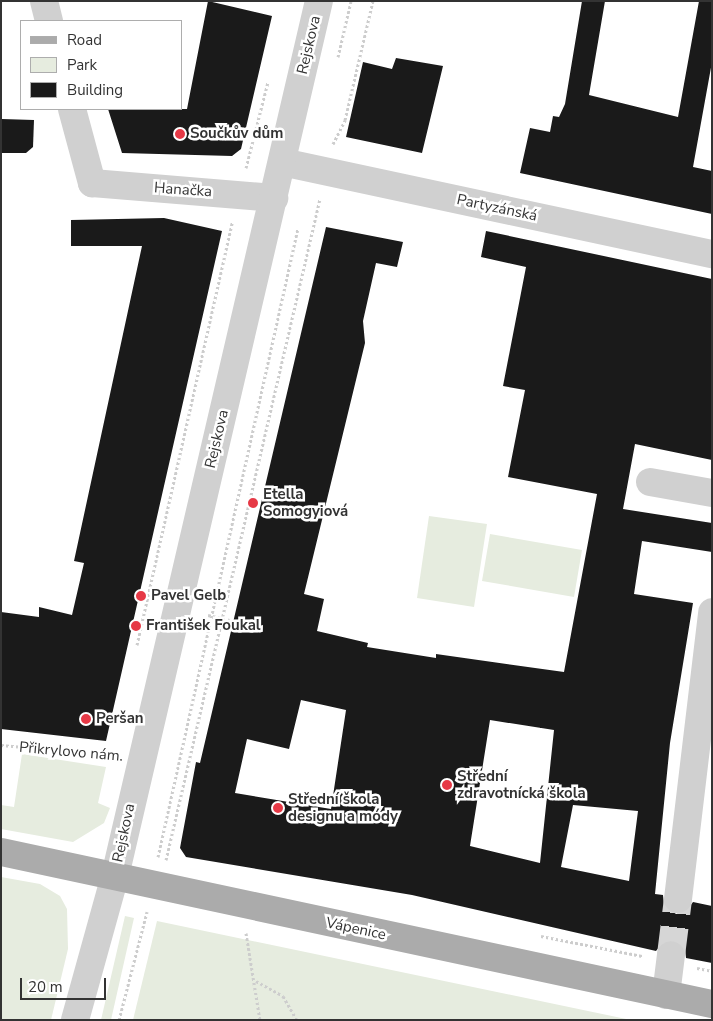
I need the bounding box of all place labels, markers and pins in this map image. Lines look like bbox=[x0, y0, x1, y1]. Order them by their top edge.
place label: Součkův dům bbox=[190, 125, 283, 143]
marker: Součkův dům bbox=[174, 128, 186, 140]
place label: Etella Somogyiová bbox=[263, 485, 348, 520]
marker: Etella Somogyiová bbox=[247, 497, 259, 509]
place label: Pavel Gelb bbox=[151, 587, 226, 605]
marker: Pavel Gelb bbox=[135, 590, 147, 602]
place label: František Foukal bbox=[146, 617, 261, 635]
marker: František Foukal bbox=[130, 620, 142, 632]
place label: Peršan bbox=[96, 710, 144, 728]
marker: Peršan bbox=[80, 713, 92, 725]
place label: Střední zdravotnícká škola bbox=[457, 767, 586, 802]
marker: Střední zdravotnícká škola bbox=[441, 779, 453, 791]
place label: Střední škola designu a módy bbox=[288, 790, 398, 825]
marker: Střední škola designu a módy bbox=[272, 802, 284, 814]

